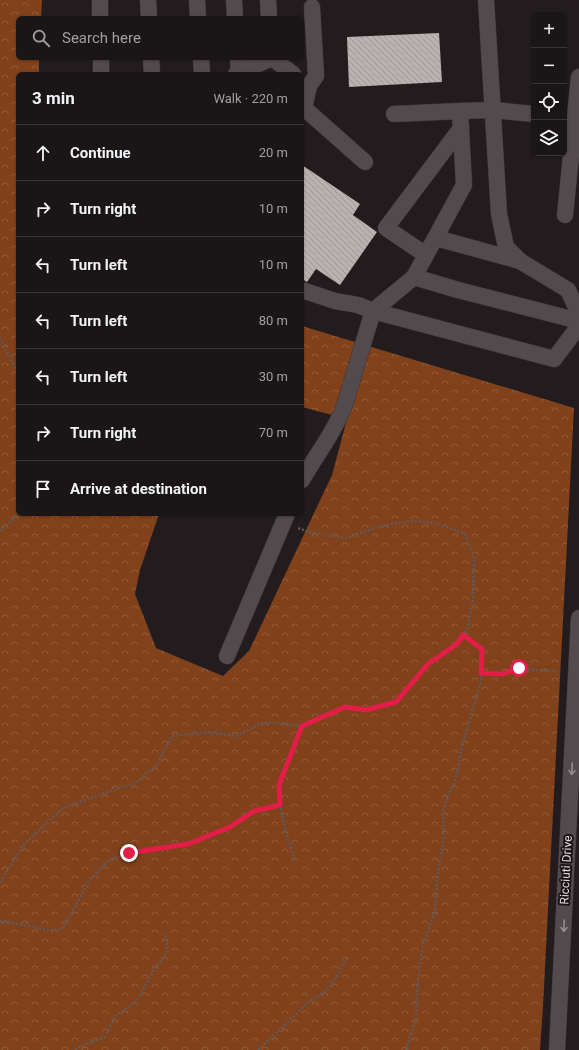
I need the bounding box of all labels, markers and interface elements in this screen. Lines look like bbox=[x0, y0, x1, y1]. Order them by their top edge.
map controls bbox=[531, 12, 567, 156]
button: + bbox=[531, 12, 567, 48]
search box bbox=[16, 16, 304, 60]
icon: search bbox=[30, 27, 52, 49]
text: Search here bbox=[62, 29, 141, 47]
button: − bbox=[531, 48, 567, 84]
button: locate bbox=[531, 84, 567, 120]
text: 3 min bbox=[32, 88, 75, 108]
text: Walk · 220 m bbox=[213, 91, 288, 106]
button: layers bbox=[531, 120, 567, 156]
icon: ahead bbox=[32, 142, 54, 164]
text: Continue bbox=[70, 144, 131, 162]
text: 20 m bbox=[259, 145, 288, 160]
icon: right bbox=[32, 198, 54, 220]
text: Turn right bbox=[70, 200, 136, 218]
text: 10 m bbox=[259, 201, 288, 216]
icon: left bbox=[32, 254, 54, 276]
text: Turn left bbox=[70, 256, 127, 274]
text: 10 m bbox=[259, 257, 288, 272]
icon: left bbox=[32, 310, 54, 332]
text: Turn left bbox=[70, 312, 127, 330]
text: 80 m bbox=[259, 313, 288, 328]
icon: left bbox=[32, 366, 54, 388]
text: Turn left bbox=[70, 368, 127, 386]
text: 30 m bbox=[259, 369, 288, 384]
icon: right bbox=[32, 422, 54, 444]
text: Turn right bbox=[70, 424, 136, 442]
text: 70 m bbox=[259, 425, 288, 440]
icon: arrive bbox=[32, 478, 54, 500]
text: Arrive at destination bbox=[70, 480, 207, 498]
route start bbox=[510, 659, 528, 677]
one-way arrow bbox=[568, 762, 575, 775]
street label: Ricciuti Drive bbox=[557, 835, 575, 905]
route end bbox=[120, 844, 138, 862]
one-way arrow bbox=[560, 919, 567, 932]

